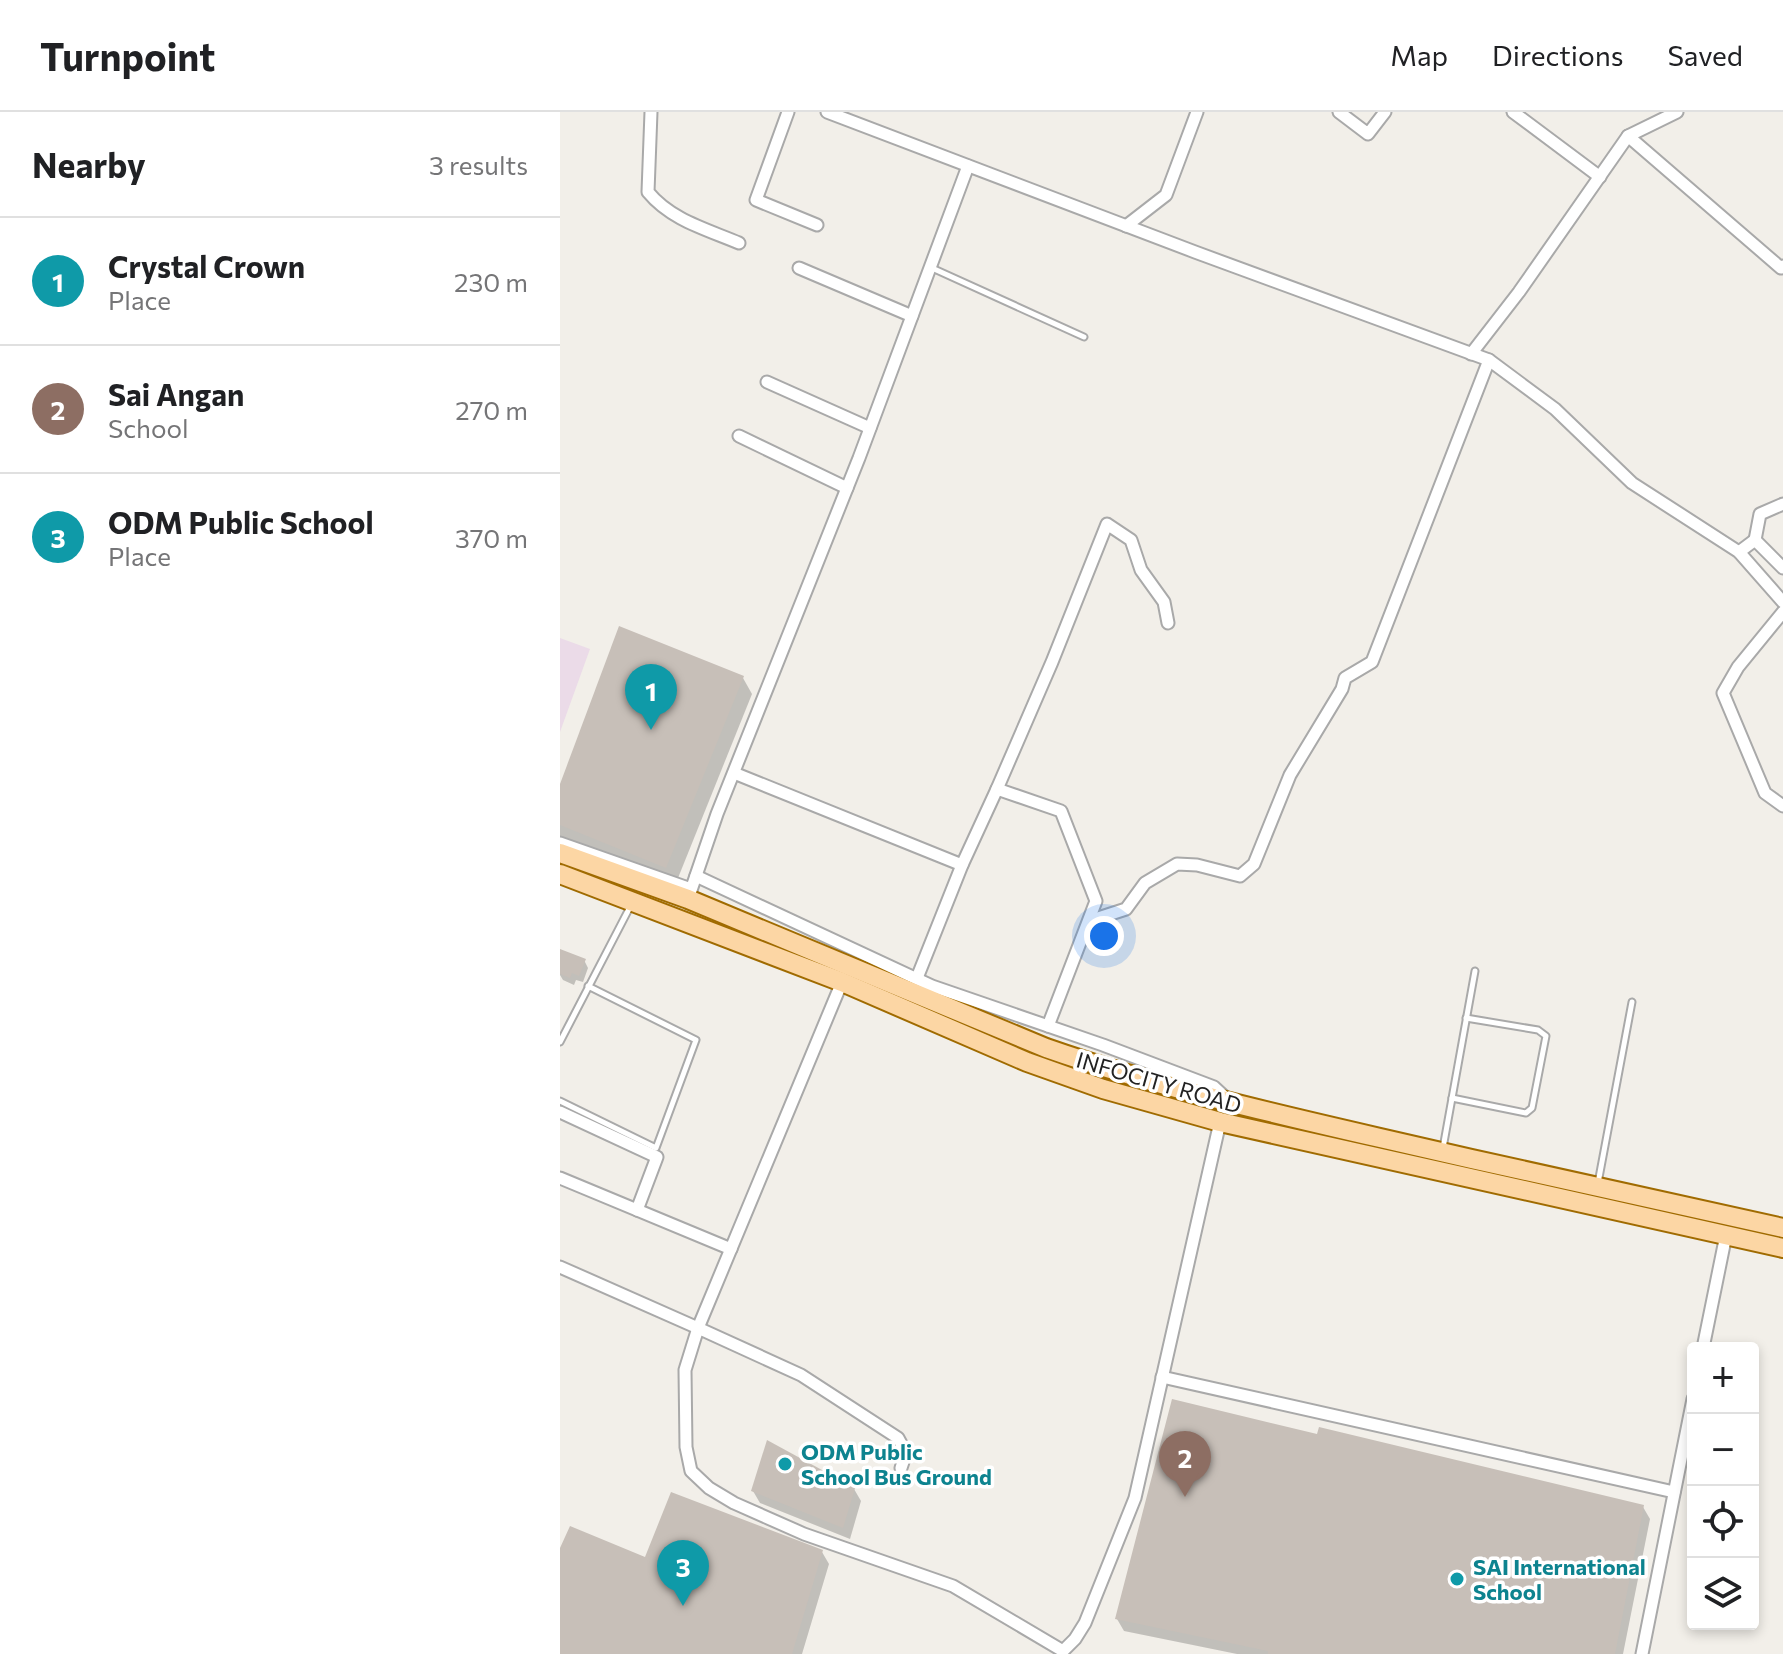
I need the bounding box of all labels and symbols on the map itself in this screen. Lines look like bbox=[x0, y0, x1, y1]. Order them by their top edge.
pin: 1 bbox=[625, 664, 677, 730]
your location bbox=[1084, 916, 1124, 956]
street label: INFOCITY ROAD bbox=[1073, 1046, 1245, 1118]
pin: 2 bbox=[1159, 1431, 1211, 1497]
place label: ODM Public School Bus Ground bbox=[801, 1438, 992, 1490]
marker: ODM Public School Bus Ground bbox=[776, 1455, 794, 1473]
pin: 3 bbox=[657, 1540, 709, 1606]
place label: SAI International School bbox=[1473, 1553, 1646, 1605]
marker: SAI International School bbox=[1448, 1570, 1466, 1588]

